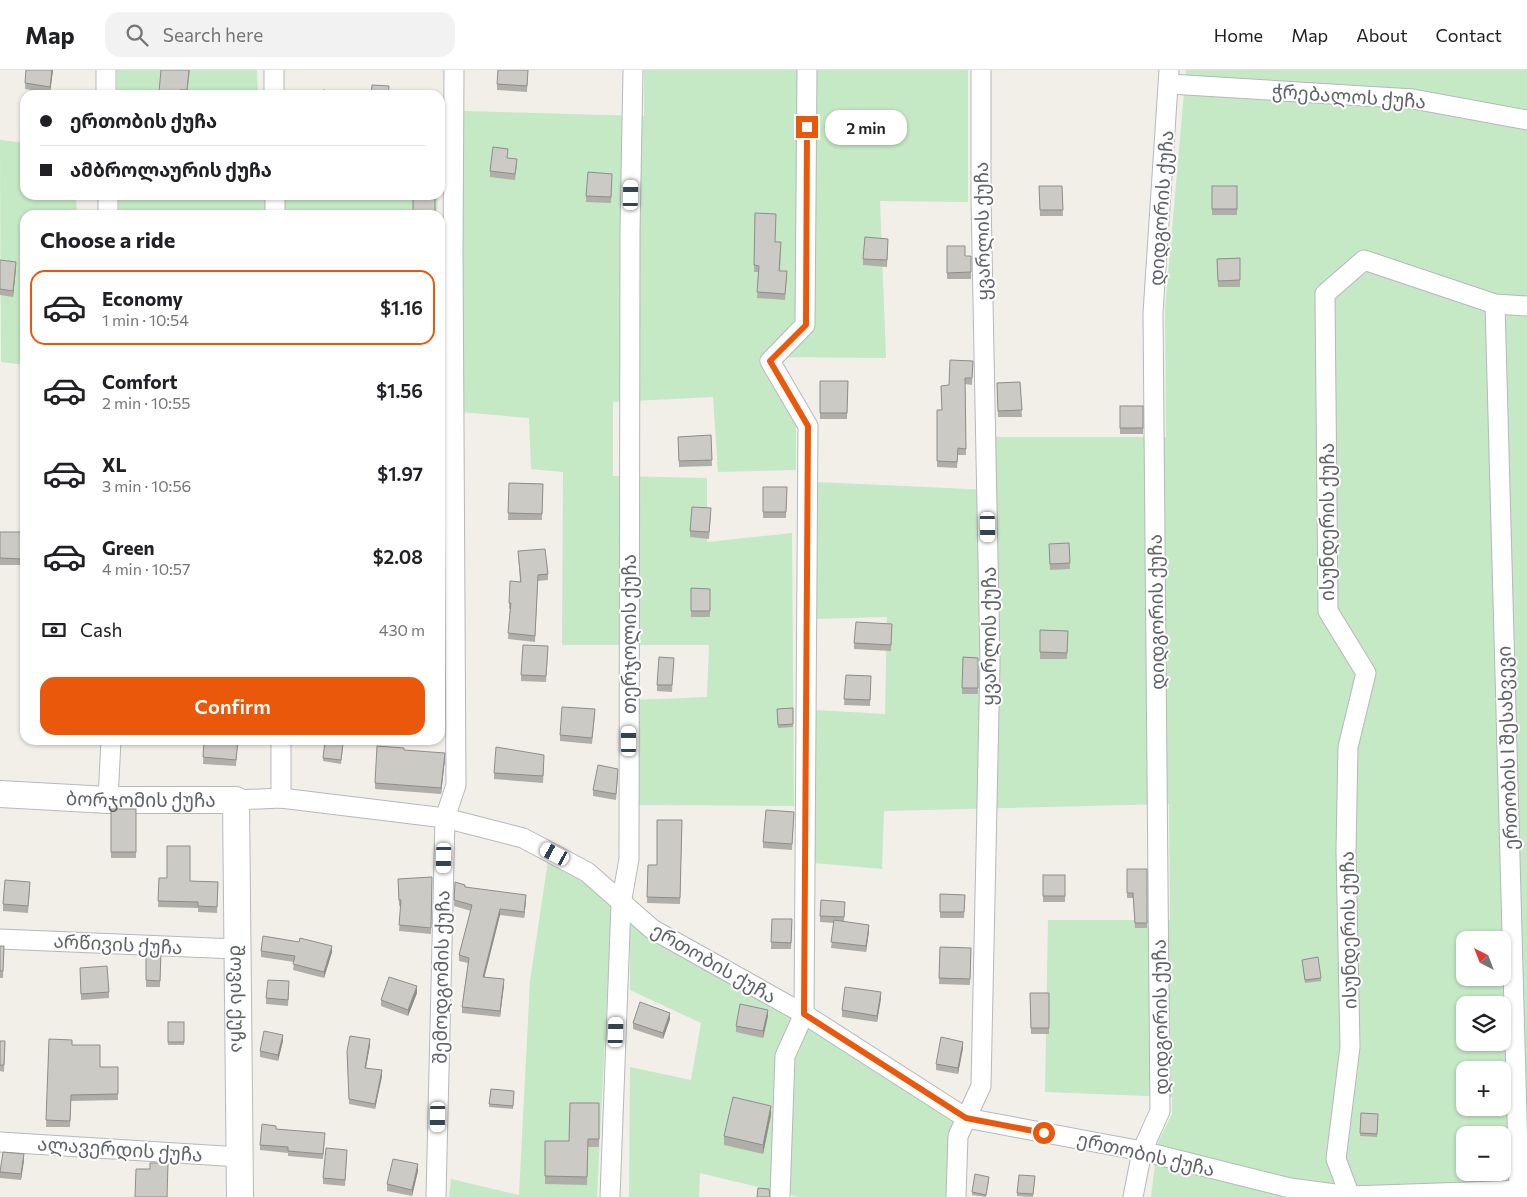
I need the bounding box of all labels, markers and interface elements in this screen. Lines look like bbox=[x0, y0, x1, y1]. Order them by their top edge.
search box bbox=[105, 12, 455, 57]
text: Map bbox=[25, 20, 75, 49]
icon: search bbox=[123, 21, 151, 49]
text: Search here bbox=[163, 23, 263, 46]
text: Home bbox=[1214, 24, 1263, 46]
text: Map bbox=[1291, 24, 1328, 46]
text: About bbox=[1356, 24, 1408, 46]
text: Contact bbox=[1436, 24, 1502, 46]
street label: ჭრებალოს ქუჩა bbox=[1271, 79, 1427, 114]
text: ერთობის ქუჩა bbox=[70, 109, 217, 132]
callout: 2 min bbox=[824, 110, 907, 144]
route end bbox=[796, 116, 818, 138]
text: 2 min bbox=[846, 118, 886, 137]
street label: დიდგორის ქუჩა bbox=[1144, 129, 1179, 287]
text: ამბროლაურის ქუჩა bbox=[70, 158, 272, 181]
street label: ყვარლის ქუჩა bbox=[969, 161, 996, 301]
car bbox=[623, 180, 638, 210]
text: Choose a ride bbox=[40, 226, 175, 253]
icon: car bbox=[42, 285, 87, 330]
text: Economy bbox=[102, 287, 183, 310]
text: $1.16 bbox=[380, 296, 423, 319]
text: 1 min · 10:54 bbox=[102, 310, 189, 329]
icon: car bbox=[42, 368, 87, 413]
text: Comfort bbox=[102, 370, 178, 393]
text: $1.56 bbox=[376, 379, 423, 402]
text: 2 min · 10:55 bbox=[102, 393, 191, 412]
street label: ისუნდერის ქუჩა bbox=[1315, 443, 1340, 601]
icon: car bbox=[42, 451, 87, 496]
text: XL bbox=[102, 453, 127, 476]
text: $1.97 bbox=[377, 462, 423, 485]
text: 3 min · 10:56 bbox=[102, 476, 191, 495]
car bbox=[980, 512, 995, 542]
icon: car bbox=[42, 534, 87, 579]
street label: დიდგორის ქუჩა bbox=[1143, 534, 1170, 690]
text: Green bbox=[102, 536, 154, 559]
text: $2.08 bbox=[373, 545, 423, 568]
street label: თერჯოლის ქუჩა bbox=[617, 554, 642, 714]
text: 4 min · 10:57 bbox=[102, 559, 191, 578]
street label: ყვარლის ქუჩა bbox=[977, 567, 1002, 705]
icon: cash bbox=[40, 616, 68, 644]
text: Cash bbox=[80, 618, 122, 641]
text: 430 m bbox=[379, 620, 425, 639]
street label: ერთობის I შესახვევი bbox=[1491, 646, 1523, 850]
button: Confirm bbox=[40, 677, 425, 735]
car bbox=[621, 726, 636, 756]
street label: ბორჯომის ქუჩა bbox=[65, 786, 216, 812]
car bbox=[538, 840, 571, 868]
car bbox=[436, 843, 451, 873]
street label: ისუნდერის ქუჩა bbox=[1335, 851, 1362, 1009]
street label: შემოდგომის ქუჩა bbox=[427, 890, 456, 1064]
street label: ერთობის ქუჩა bbox=[647, 918, 781, 1008]
street label: არწივის ქუჩა bbox=[53, 929, 183, 959]
north arrow bbox=[1456, 931, 1511, 986]
map controls bbox=[1456, 931, 1511, 1181]
street label: დიდგორის ქუჩა bbox=[1147, 939, 1174, 1095]
street label: შოვის ქუჩა bbox=[226, 945, 251, 1053]
button: layers bbox=[1456, 996, 1511, 1051]
car bbox=[607, 1017, 624, 1047]
button: + bbox=[1456, 1061, 1511, 1116]
car bbox=[430, 1102, 445, 1132]
route start bbox=[1033, 1122, 1055, 1144]
button: − bbox=[1456, 1126, 1511, 1181]
street label: ერთობის ქუჩა bbox=[1075, 1127, 1217, 1181]
street label: ალავერდის ქუჩა bbox=[36, 1131, 204, 1168]

